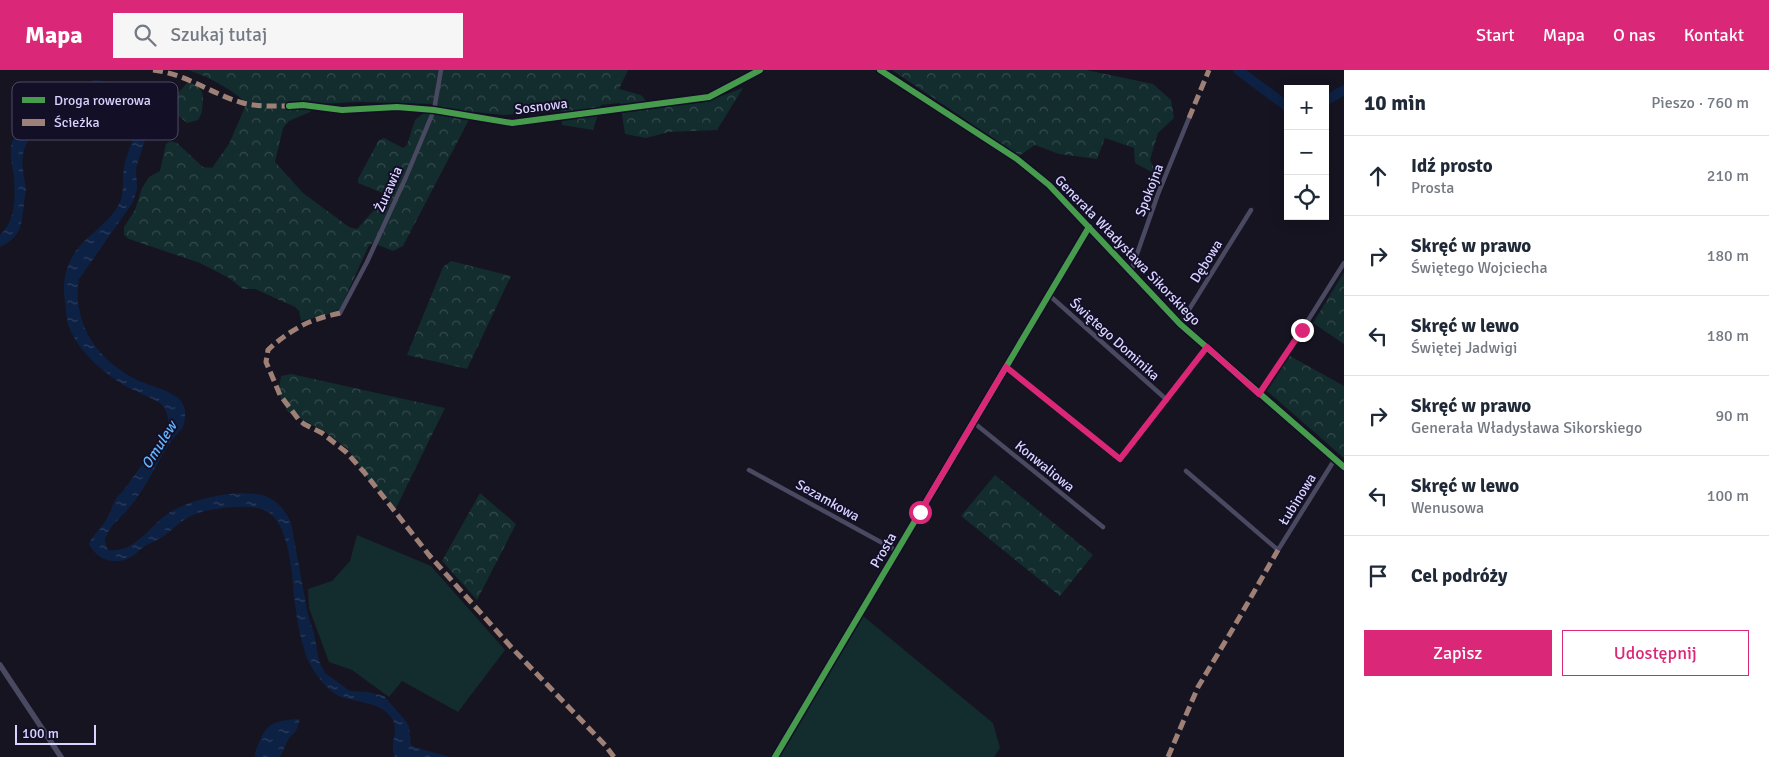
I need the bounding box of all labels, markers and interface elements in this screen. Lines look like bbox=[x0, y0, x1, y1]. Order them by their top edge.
search box bbox=[113, 13, 463, 58]
text: Mapa bbox=[25, 20, 83, 50]
icon: search bbox=[131, 21, 159, 49]
text: Szukaj tutaj bbox=[171, 23, 267, 47]
text: Start bbox=[1476, 24, 1515, 46]
text: Mapa bbox=[1543, 24, 1585, 46]
text: O nas bbox=[1613, 24, 1656, 46]
text: Kontakt bbox=[1684, 24, 1744, 46]
legend bbox=[12, 82, 178, 140]
map controls bbox=[1284, 85, 1329, 220]
button: + bbox=[1284, 85, 1329, 130]
text: 10 min bbox=[1364, 90, 1426, 116]
text: Droga rowerowa bbox=[54, 92, 151, 109]
text: Pieszo · 760 m bbox=[1651, 93, 1749, 113]
street label: Sosnowa bbox=[514, 95, 568, 118]
text: Ścieżka bbox=[54, 114, 100, 131]
button: − bbox=[1284, 130, 1329, 175]
text: Idź prosto bbox=[1411, 154, 1493, 178]
street label: Spokojna bbox=[1132, 161, 1167, 219]
icon: ahead bbox=[1364, 162, 1392, 190]
street label: Żurawia bbox=[371, 164, 406, 215]
text: 210 m bbox=[1707, 166, 1749, 186]
street label: Generała Władysława Sikorskiego bbox=[1051, 172, 1204, 329]
button: locate bbox=[1284, 175, 1329, 220]
text: Prosta bbox=[1411, 178, 1454, 198]
text: Skręć w prawo bbox=[1411, 234, 1531, 258]
street label: Dębowa bbox=[1187, 237, 1226, 286]
icon: right bbox=[1364, 242, 1392, 270]
text: 180 m bbox=[1707, 246, 1749, 266]
text: Świętego Wojciecha bbox=[1411, 258, 1548, 278]
street label: Świętego Dominika bbox=[1066, 295, 1163, 384]
text: Skręć w lewo bbox=[1411, 314, 1519, 338]
route end bbox=[1291, 319, 1314, 342]
icon: left bbox=[1364, 322, 1392, 350]
text: 180 m bbox=[1707, 326, 1749, 346]
text: Świętej Jadwigi bbox=[1411, 338, 1517, 358]
text: Skręć w prawo bbox=[1411, 394, 1531, 418]
icon: right bbox=[1364, 402, 1392, 430]
text: 90 m bbox=[1715, 406, 1749, 426]
water label: Omulew bbox=[137, 416, 182, 472]
text: Generała Władysława Sikorskiego bbox=[1411, 418, 1642, 438]
street label: Konwaliowa bbox=[1011, 437, 1078, 496]
street label: Łubinowa bbox=[1275, 470, 1320, 528]
text: Skręć w lewo bbox=[1411, 474, 1519, 498]
street label: Sezamkowa bbox=[793, 476, 863, 525]
icon: left bbox=[1364, 482, 1392, 510]
text: 100 m bbox=[1707, 486, 1749, 506]
text: Wenusowa bbox=[1411, 498, 1484, 518]
route start bbox=[909, 501, 932, 524]
street label: Prosta bbox=[867, 530, 900, 571]
icon: arrive bbox=[1364, 562, 1392, 590]
text: Cel podróży bbox=[1411, 564, 1507, 588]
button: Zapisz bbox=[1364, 630, 1552, 676]
button: Udostępnij bbox=[1562, 630, 1749, 676]
scale bar bbox=[15, 722, 96, 745]
text: 100 m bbox=[22, 725, 59, 742]

